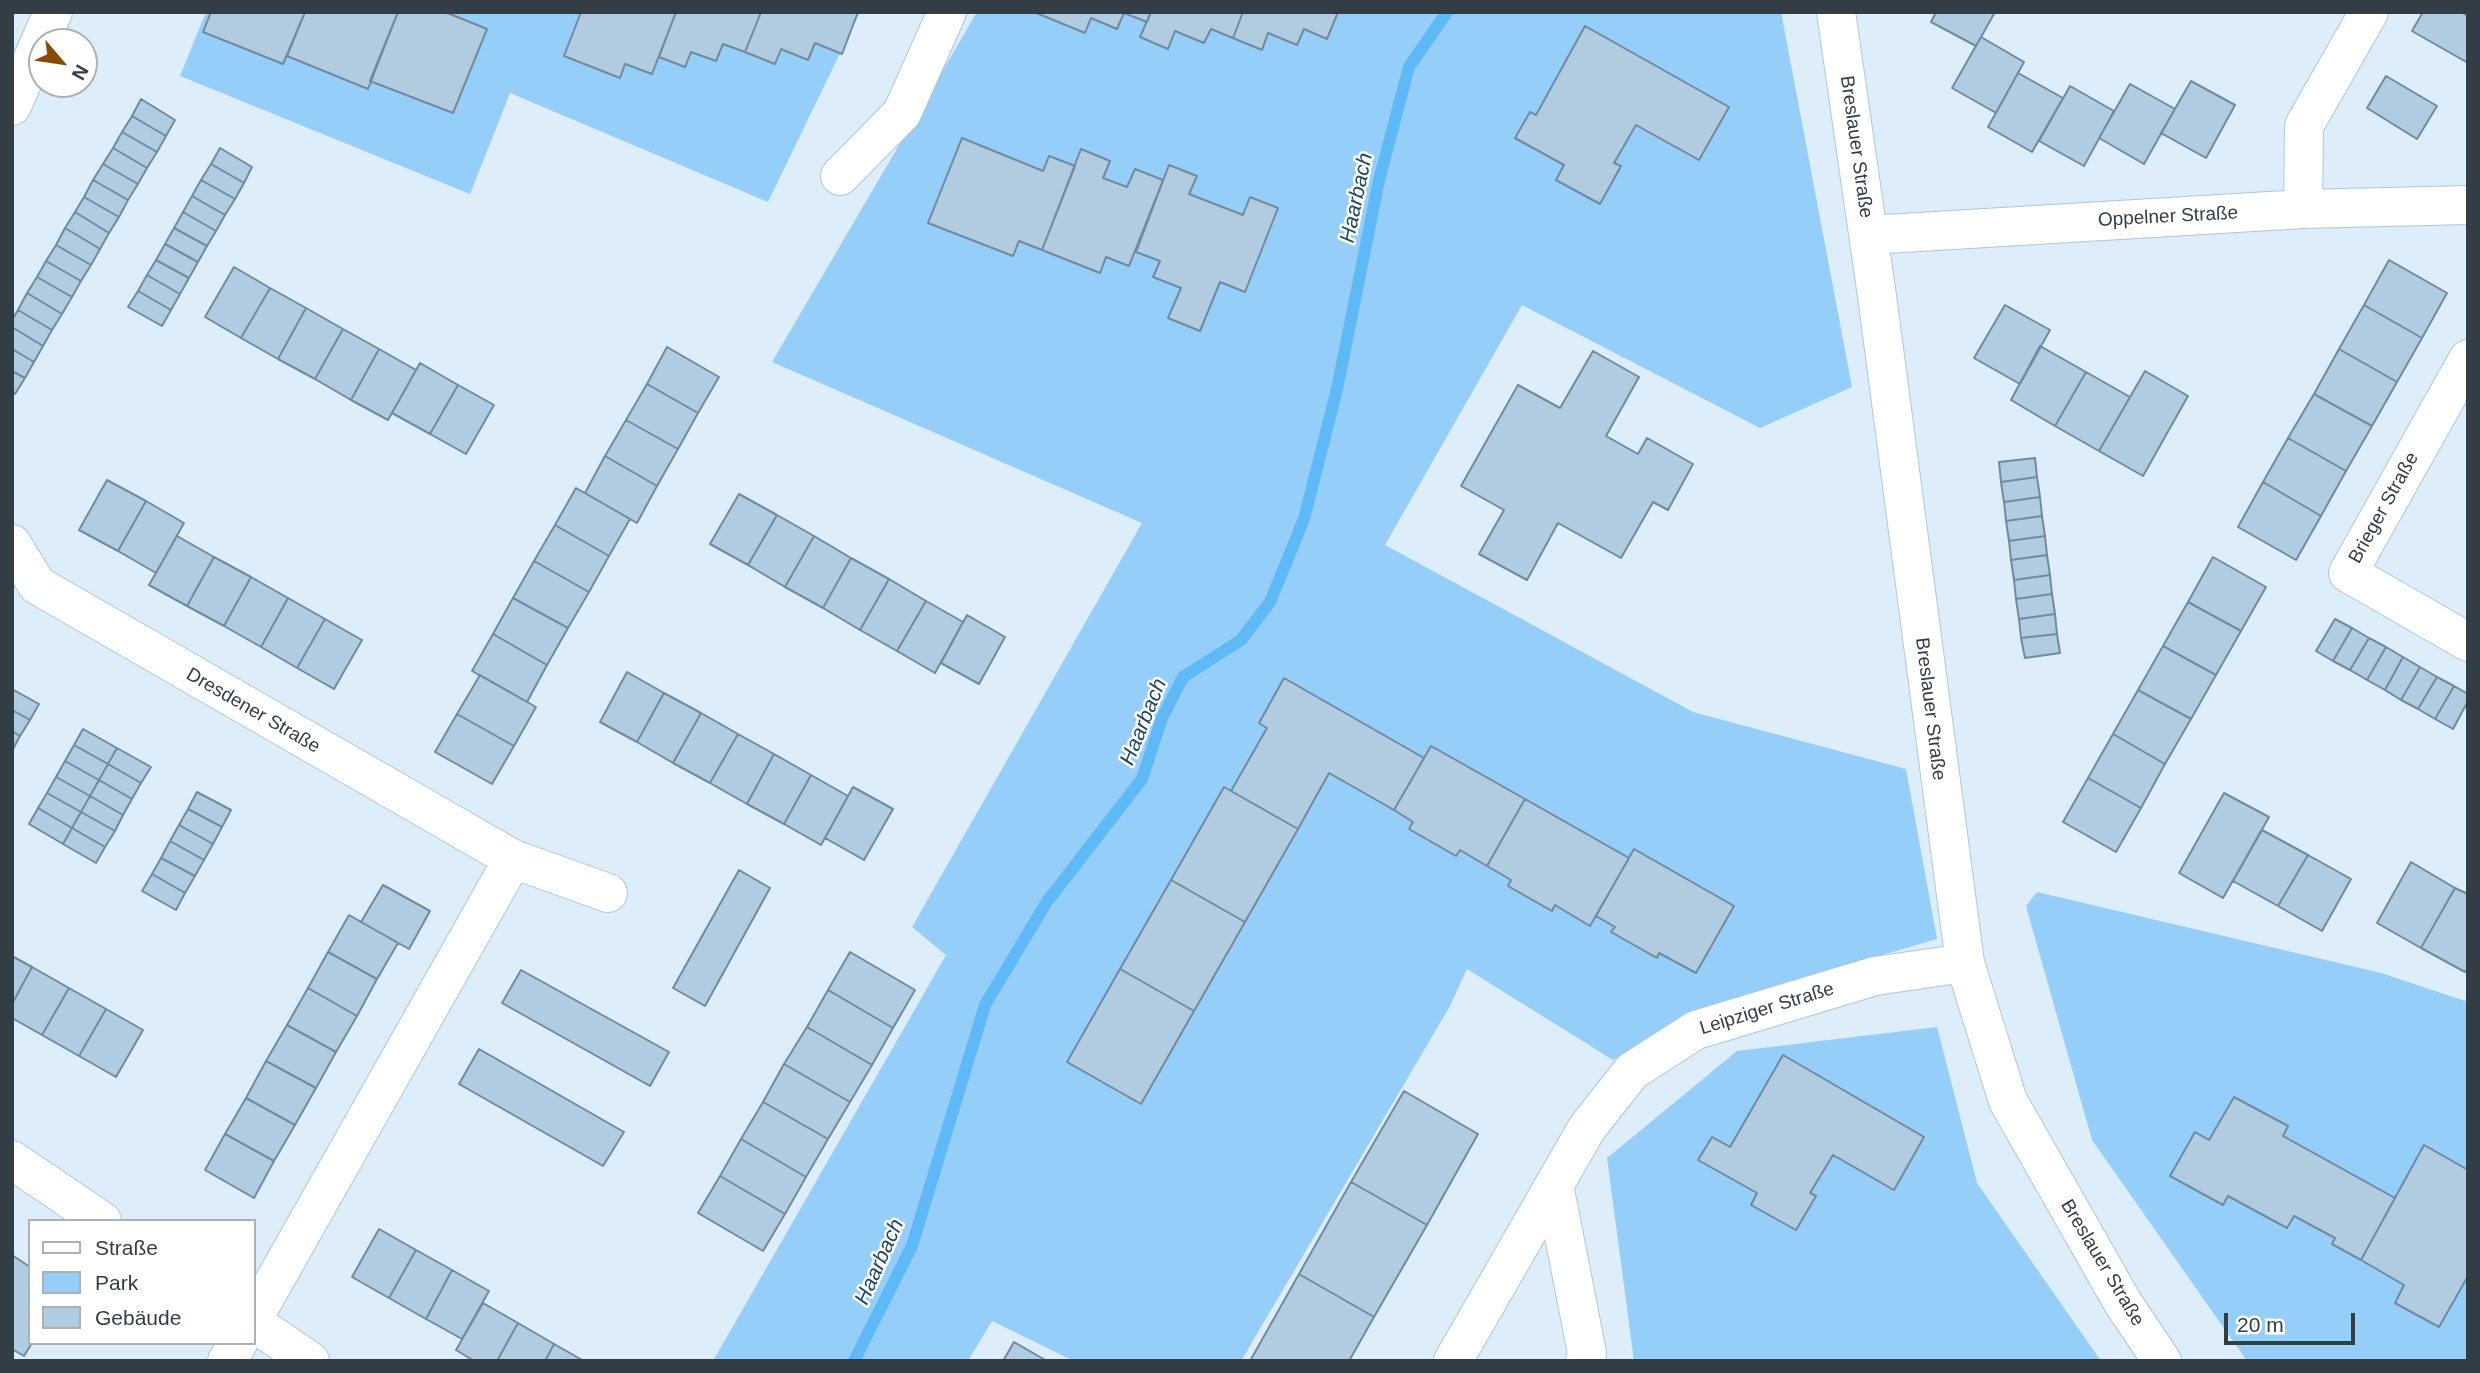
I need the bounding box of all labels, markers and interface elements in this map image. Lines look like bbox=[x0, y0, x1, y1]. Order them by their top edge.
north arrow bbox=[28, 28, 98, 98]
text: N bbox=[68, 61, 93, 84]
street label: Breslauer Straße bbox=[1835, 74, 1877, 220]
water label: Haarbach bbox=[1335, 151, 1379, 245]
street label: Oppelner Straße bbox=[2097, 202, 2239, 232]
street label: Brieger Straße bbox=[2344, 448, 2424, 568]
street label: Breslauer Straße bbox=[1910, 636, 1950, 782]
street label: Dresdener Straße bbox=[182, 663, 324, 759]
water label: Haarbach bbox=[1115, 675, 1173, 769]
street label: Leipziger Straße bbox=[1697, 978, 1837, 1040]
street label: Breslauer Straße bbox=[2055, 1196, 2149, 1330]
water label: Haarbach bbox=[850, 1215, 910, 1309]
legend bbox=[28, 1219, 256, 1345]
text: Straße bbox=[95, 1236, 158, 1259]
text: Park bbox=[95, 1271, 138, 1294]
scale bar bbox=[2228, 1300, 2359, 1344]
text: Gebäude bbox=[95, 1306, 181, 1329]
text: 20 m bbox=[2237, 1313, 2284, 1336]

